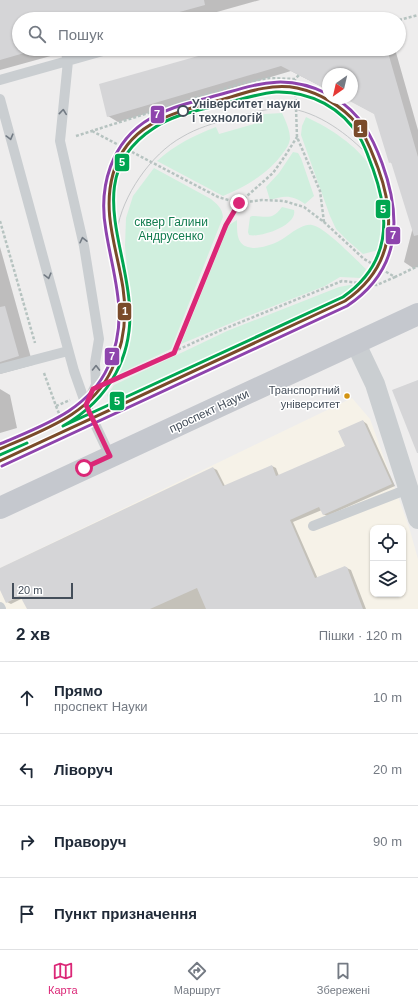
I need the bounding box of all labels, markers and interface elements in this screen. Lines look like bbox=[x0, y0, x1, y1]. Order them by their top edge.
search box bbox=[12, 12, 406, 56]
icon: search bbox=[26, 23, 48, 45]
text: Пошук bbox=[58, 26, 103, 43]
north arrow bbox=[322, 68, 358, 104]
place label: Університет науки і технологій bbox=[192, 97, 300, 125]
line badge: 7 bbox=[150, 105, 165, 124]
marker: Університет науки і технологій bbox=[177, 105, 189, 117]
text: 7 bbox=[154, 108, 160, 120]
one-way arrow bbox=[58, 109, 67, 115]
line badge: 1 bbox=[353, 119, 368, 138]
text: 1 bbox=[357, 123, 363, 135]
one-way arrow bbox=[5, 133, 14, 140]
line badge: 5 bbox=[114, 153, 130, 172]
text: 5 bbox=[119, 156, 125, 168]
route end bbox=[230, 194, 248, 212]
line badge: 5 bbox=[375, 199, 391, 219]
text: 5 bbox=[380, 203, 386, 215]
park label: сквер Галини Андрусенко bbox=[134, 215, 208, 243]
line badge: 7 bbox=[385, 226, 401, 245]
text: 7 bbox=[390, 229, 396, 241]
one-way arrow bbox=[79, 237, 87, 243]
one-way arrow bbox=[43, 272, 52, 279]
line badge: 1 bbox=[117, 302, 132, 321]
text: 1 bbox=[122, 305, 128, 317]
line badge: 7 bbox=[104, 347, 120, 366]
text: 7 bbox=[109, 350, 115, 362]
one-way arrow bbox=[92, 365, 100, 371]
place label: Транспортний університет bbox=[269, 384, 340, 410]
street label: проспект Науки bbox=[167, 386, 251, 436]
line badge: 5 bbox=[109, 391, 125, 411]
marker: Транспортний університет bbox=[342, 391, 352, 401]
text: 5 bbox=[114, 395, 120, 407]
route start bbox=[75, 459, 93, 477]
map controls bbox=[370, 525, 406, 597]
button: locate bbox=[370, 525, 406, 561]
button: layers bbox=[370, 561, 406, 597]
scale bar bbox=[12, 581, 73, 600]
text: 20 m bbox=[18, 584, 42, 596]
text: 2 хв bbox=[16, 625, 50, 644]
text: Пішки · 120 m bbox=[319, 628, 402, 643]
text: Прямо bbox=[54, 682, 103, 699]
icon: ahead bbox=[16, 687, 38, 709]
text: 10 m bbox=[373, 690, 402, 705]
text: проспект Науки bbox=[54, 699, 148, 714]
icon: left bbox=[16, 759, 38, 781]
text: Ліворуч bbox=[54, 761, 113, 778]
text: 20 m bbox=[373, 762, 402, 777]
icon: right bbox=[16, 831, 38, 853]
text: Праворуч bbox=[54, 833, 127, 850]
text: 90 m bbox=[373, 834, 402, 849]
icon: arrive bbox=[16, 903, 38, 925]
text: Пункт призначення bbox=[54, 905, 197, 922]
tab: Карта bbox=[48, 960, 78, 996]
tab: Маршрут bbox=[174, 960, 221, 996]
tab: Збережені bbox=[317, 960, 370, 996]

